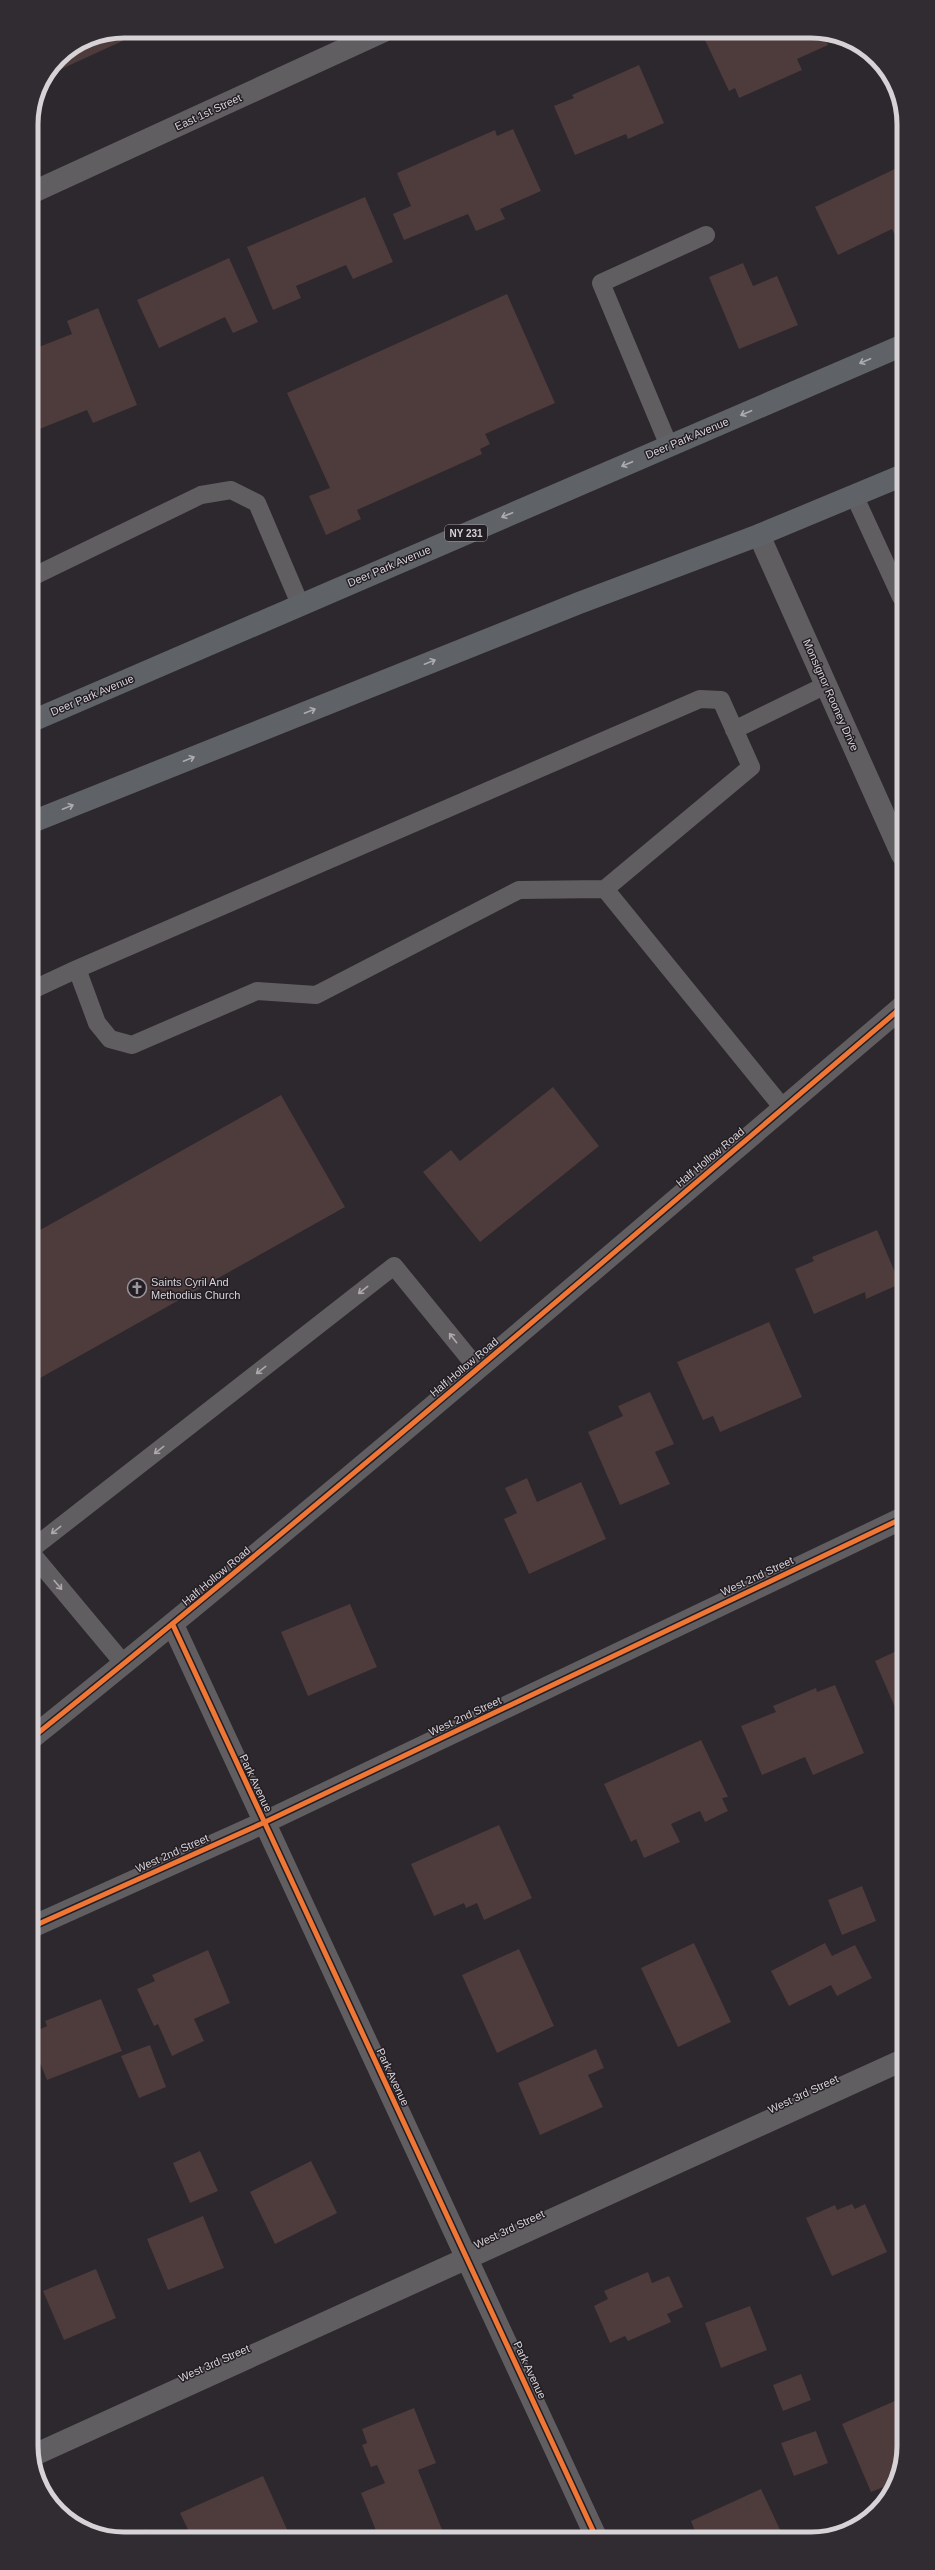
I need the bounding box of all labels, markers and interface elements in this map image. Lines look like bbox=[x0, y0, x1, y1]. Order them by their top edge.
street label: East 1st Street bbox=[173, 91, 243, 133]
one-way arrow bbox=[860, 358, 872, 366]
one-way arrow bbox=[740, 410, 752, 417]
street label: Deer Park Avenue bbox=[644, 415, 730, 461]
one-way arrow bbox=[621, 461, 633, 468]
one-way arrow bbox=[502, 512, 514, 520]
road number: NY 231 bbox=[445, 525, 487, 541]
street label: Deer Park Avenue bbox=[346, 543, 432, 589]
street label: Monsignor Rooney Drive bbox=[801, 637, 861, 753]
one-way arrow bbox=[424, 658, 436, 666]
street label: Deer Park Avenue bbox=[49, 672, 135, 718]
one-way arrow bbox=[303, 706, 315, 714]
one-way arrow bbox=[182, 755, 194, 762]
one-way arrow bbox=[62, 803, 74, 811]
street label: Half Hollow Road bbox=[674, 1125, 746, 1189]
place label: Saints Cyril And Methodius Church bbox=[151, 1276, 240, 1301]
church icon: Saints Cyril And Methodius Church bbox=[126, 1277, 148, 1299]
one-way arrow bbox=[358, 1285, 369, 1294]
one-way arrow bbox=[449, 1333, 458, 1344]
street label: Half Hollow Road bbox=[428, 1335, 500, 1399]
one-way arrow bbox=[256, 1365, 267, 1374]
one-way arrow bbox=[153, 1445, 164, 1454]
one-way arrow bbox=[51, 1525, 62, 1534]
street label: Half Hollow Road bbox=[180, 1544, 252, 1608]
street label: West 2nd Street bbox=[719, 1554, 795, 1598]
one-way arrow bbox=[53, 1579, 62, 1590]
street label: West 2nd Street bbox=[427, 1694, 503, 1738]
street label: Park Avenue bbox=[237, 1752, 275, 1814]
street label: West 2nd Street bbox=[134, 1832, 210, 1874]
street label: Park Avenue bbox=[374, 2046, 412, 2108]
street label: West 3rd Street bbox=[766, 2072, 840, 2116]
street label: West 3rd Street bbox=[472, 2207, 546, 2251]
street label: Park Avenue bbox=[511, 2339, 549, 2401]
street label: West 3rd Street bbox=[177, 2342, 251, 2384]

